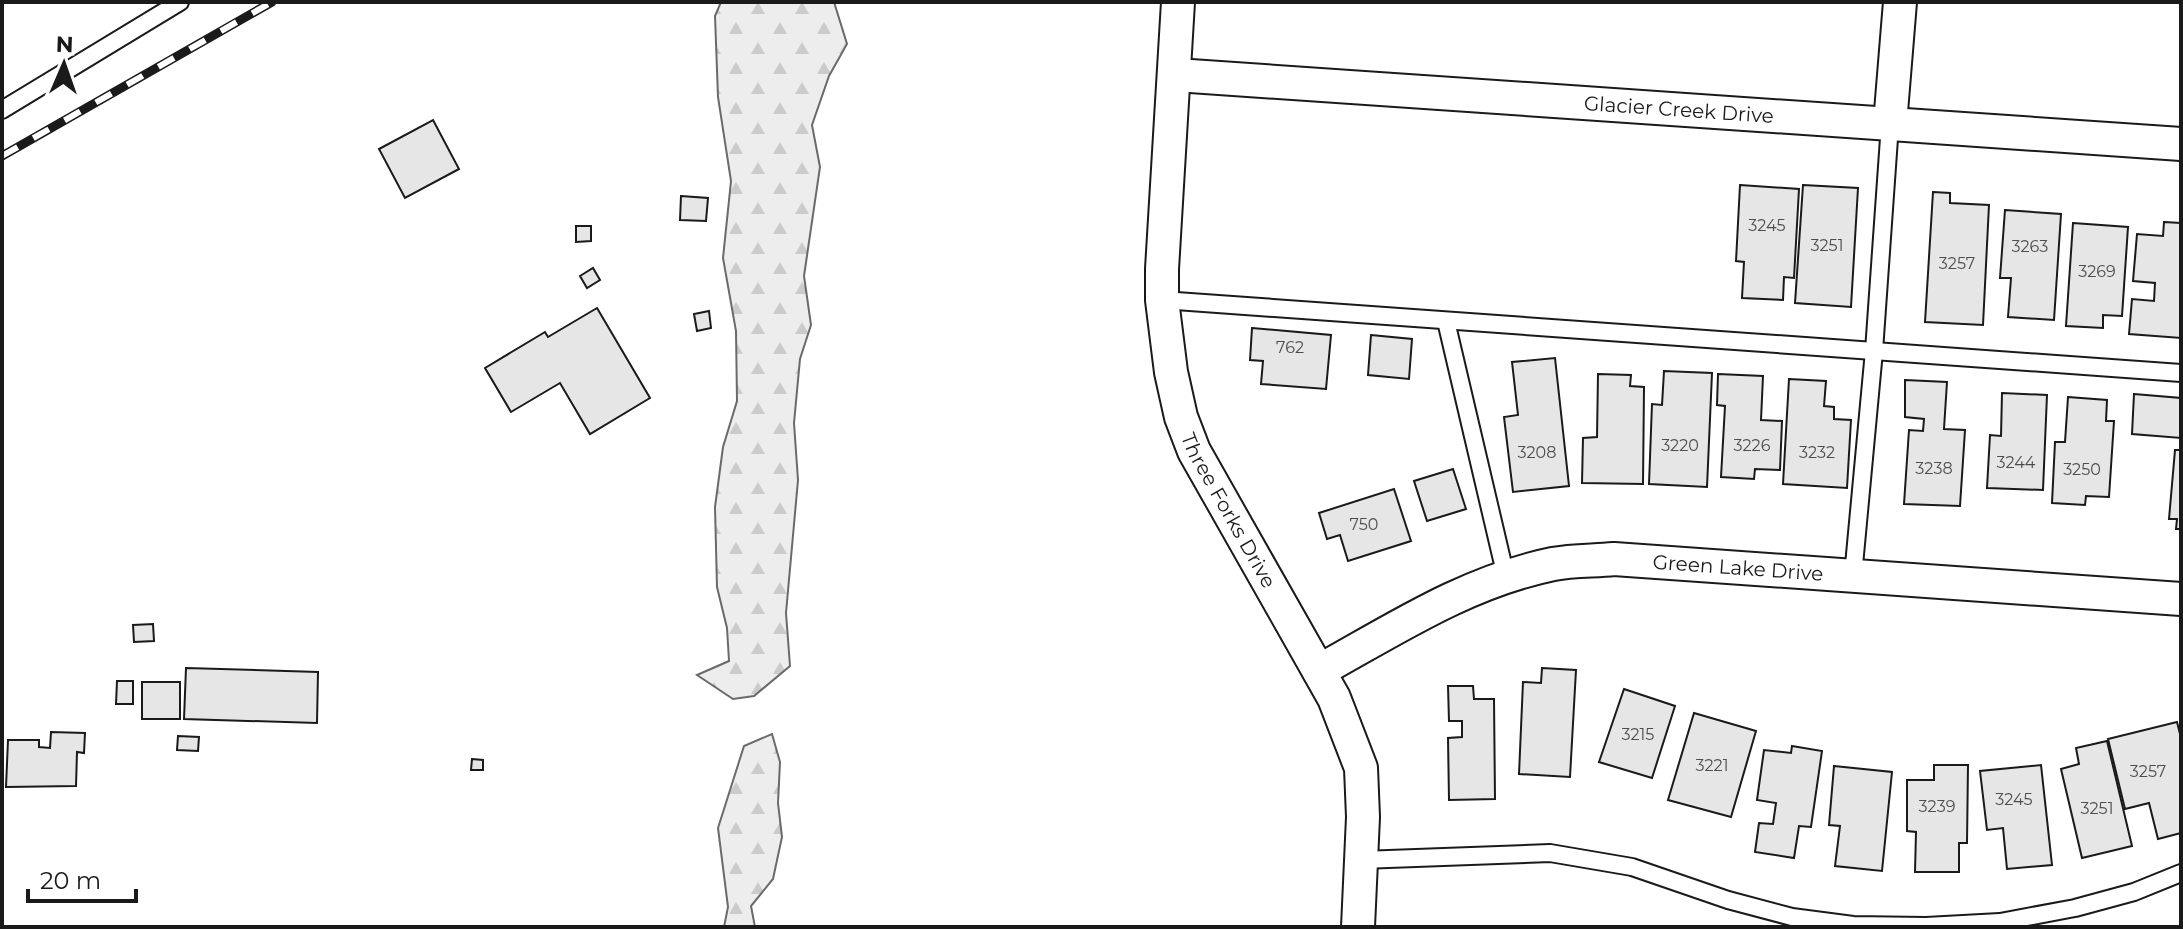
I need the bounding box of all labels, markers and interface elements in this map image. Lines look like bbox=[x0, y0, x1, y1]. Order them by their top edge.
north arrow bbox=[24, 24, 104, 104]
text: N bbox=[55, 31, 74, 58]
street label: Glacier Creek Drive bbox=[1583, 91, 1775, 128]
house number: 3245 bbox=[1748, 216, 1786, 235]
house number: 3251 bbox=[1811, 236, 1843, 255]
house number: 3263 bbox=[2012, 237, 2048, 256]
house number: 3257 bbox=[1939, 254, 1975, 273]
house number: 3269 bbox=[2078, 262, 2116, 281]
house number: 762 bbox=[1276, 338, 1304, 357]
street label: Three Forks Drive bbox=[1176, 429, 1281, 592]
house number: 3220 bbox=[1661, 436, 1699, 455]
house number: 3226 bbox=[1734, 436, 1771, 455]
house number: 3208 bbox=[1518, 443, 1556, 462]
house number: 3232 bbox=[1799, 443, 1835, 462]
house number: 3244 bbox=[1997, 453, 2036, 472]
house number: 3238 bbox=[1915, 459, 1953, 478]
house number: 3250 bbox=[2063, 460, 2101, 479]
house number: 750 bbox=[1350, 515, 1378, 534]
street label: Green Lake Drive bbox=[1652, 550, 1824, 586]
house number: 3215 bbox=[1622, 725, 1654, 744]
house number: 3221 bbox=[1696, 756, 1728, 775]
house number: 3257 bbox=[2130, 762, 2166, 781]
house number: 3245 bbox=[1995, 790, 2033, 809]
house number: 3239 bbox=[1919, 797, 1955, 816]
house number: 3251 bbox=[2081, 799, 2113, 818]
scale bar bbox=[28, 853, 136, 903]
text: 20 m bbox=[40, 866, 101, 895]

